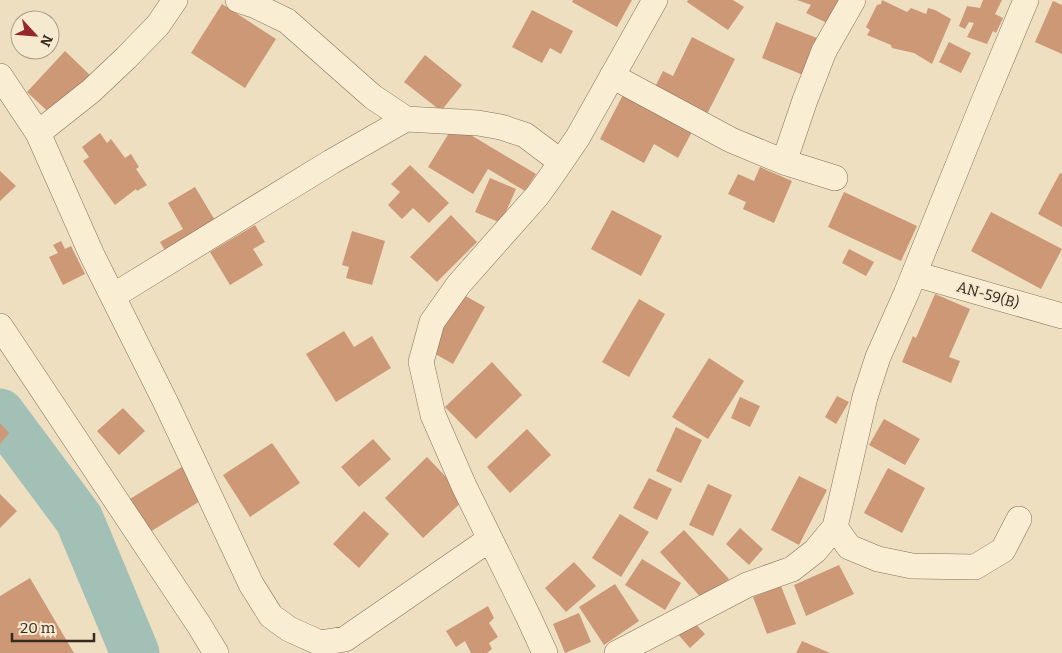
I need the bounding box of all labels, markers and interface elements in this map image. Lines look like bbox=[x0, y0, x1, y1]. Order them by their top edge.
north arrow bbox=[10, 10, 60, 60]
text: N bbox=[36, 32, 56, 49]
street label: AN-59(B) bbox=[955, 278, 1021, 312]
scale bar bbox=[12, 610, 95, 642]
text: 20 m bbox=[20, 619, 56, 637]

